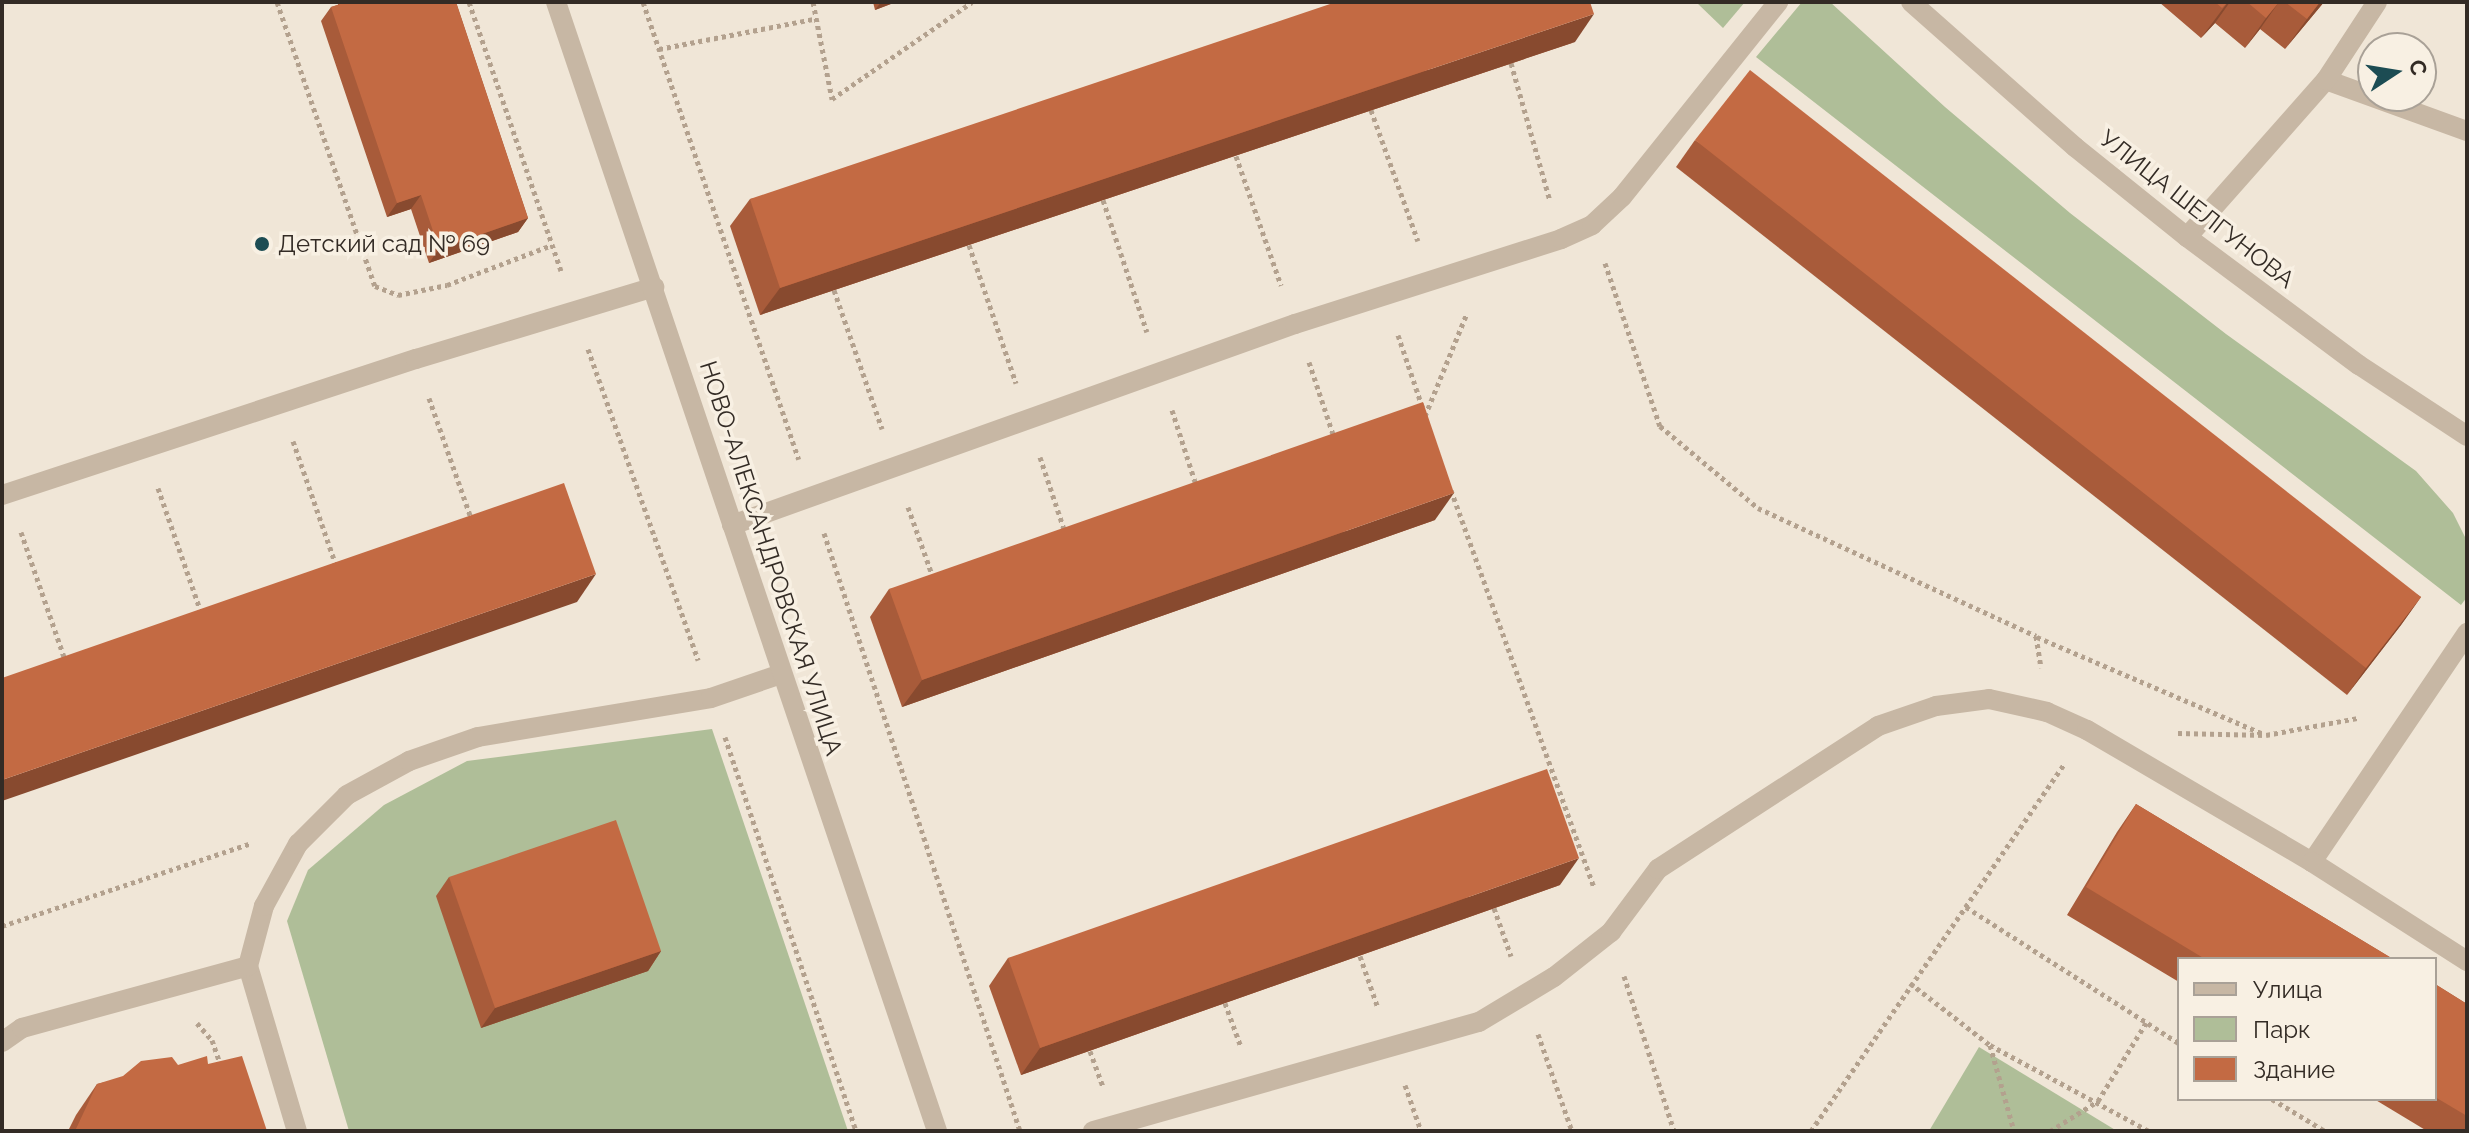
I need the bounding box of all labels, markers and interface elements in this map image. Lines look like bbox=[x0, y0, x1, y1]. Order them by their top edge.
north arrow bbox=[2357, 32, 2437, 112]
text: С bbox=[2404, 57, 2433, 78]
street label: УЛИЦА ШЕЛГУНОВА bbox=[2094, 124, 2300, 294]
place label: Детский сад № 69 bbox=[278, 230, 490, 258]
marker: Детский сад № 69 bbox=[253, 235, 271, 253]
street label: НОВО-АЛЕКСАНДРОВСКАЯ УЛИЦА bbox=[693, 357, 849, 759]
legend bbox=[2177, 957, 2437, 1101]
text: Улица bbox=[2253, 975, 2323, 1004]
text: Парк bbox=[2253, 1015, 2311, 1044]
text: Здание bbox=[2253, 1055, 2335, 1084]

